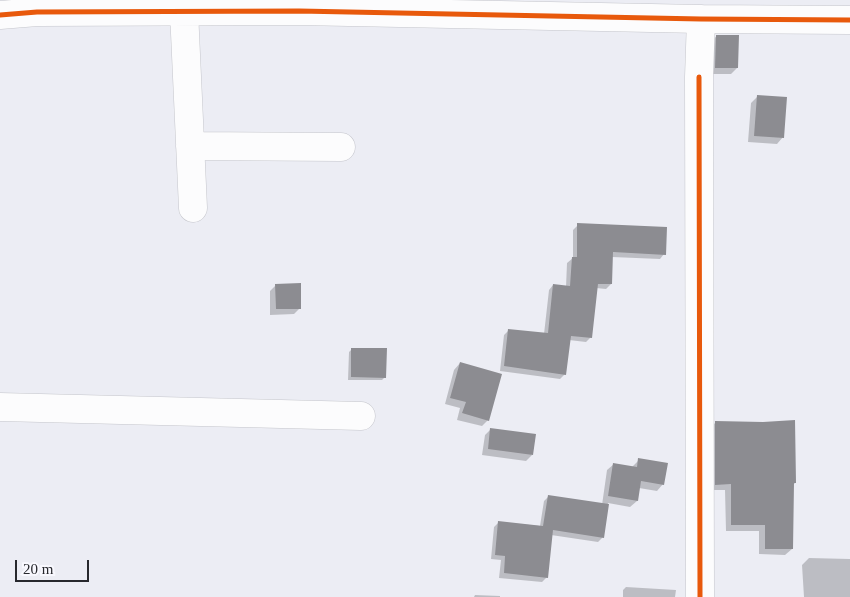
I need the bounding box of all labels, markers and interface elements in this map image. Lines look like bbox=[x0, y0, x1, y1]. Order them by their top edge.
scale bar bbox=[18, 550, 91, 582]
text: 20 m bbox=[23, 561, 53, 577]

